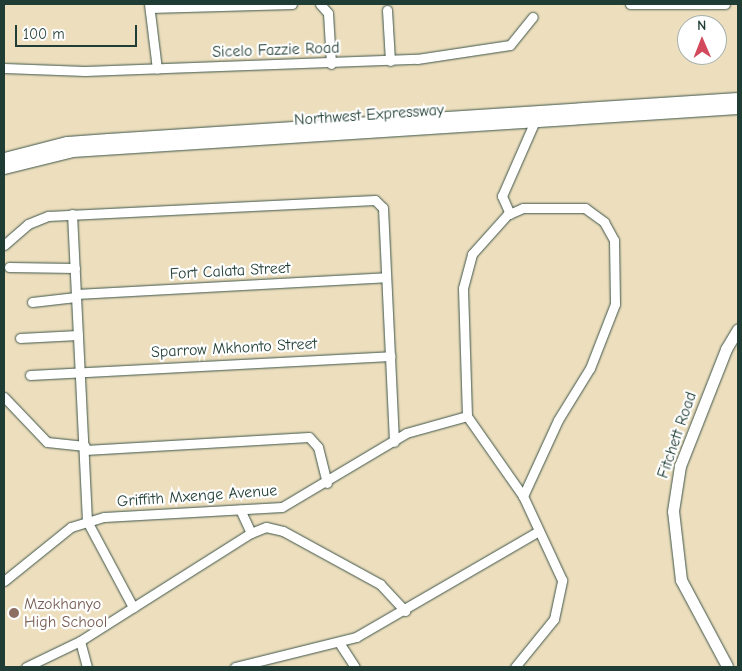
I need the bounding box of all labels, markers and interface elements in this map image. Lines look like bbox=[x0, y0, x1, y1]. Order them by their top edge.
scale bar bbox=[18, 15, 140, 47]
north arrow bbox=[677, 15, 727, 65]
text: N bbox=[697, 17, 706, 34]
text: 100 m bbox=[23, 25, 65, 43]
street label: Sicelo Fazzie Road bbox=[212, 38, 340, 62]
street label: Northwest Expressway bbox=[293, 100, 445, 130]
street label: Fort Calata Street bbox=[169, 258, 291, 284]
street label: Sparrow Mkhonto Street bbox=[150, 334, 318, 362]
street label: Fitchett Road bbox=[653, 389, 701, 481]
street label: Griffith Mxenge Avenue bbox=[116, 481, 278, 511]
place label: Mzokhanyo High School bbox=[24, 594, 107, 632]
marker: Mzokhanyo High School bbox=[8, 607, 20, 619]

